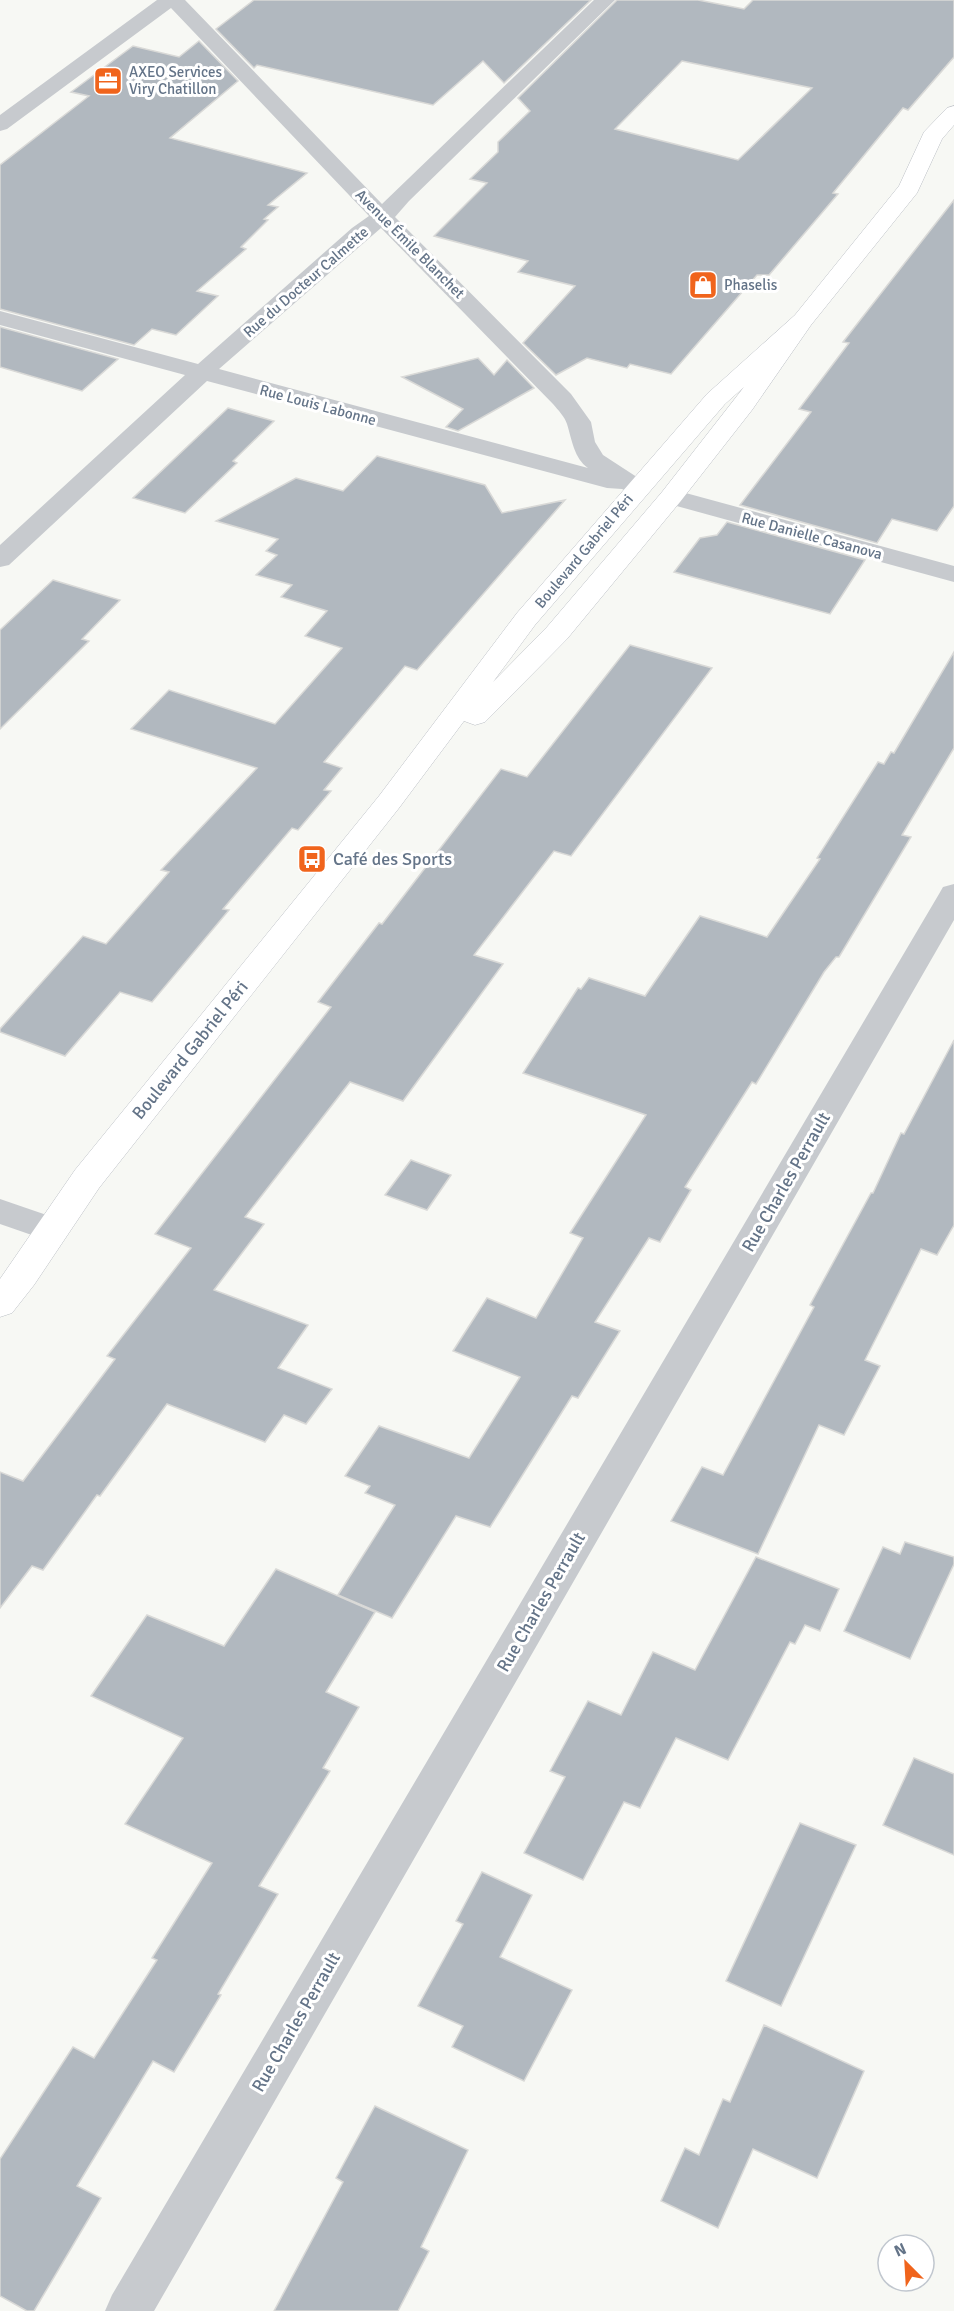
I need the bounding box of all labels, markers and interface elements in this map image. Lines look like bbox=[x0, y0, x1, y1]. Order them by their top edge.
place label: AXEO Services Viry Chatillon bbox=[129, 63, 223, 98]
office icon: AXEO Services Viry Chatillon bbox=[92, 65, 124, 97]
street label: Avenue Émile Blanchet bbox=[352, 185, 469, 302]
street label: Rue du Docteur Calmette bbox=[240, 223, 372, 341]
shop icon: Phaselis bbox=[687, 269, 719, 301]
place label: Phaselis bbox=[724, 276, 778, 294]
street label: Rue Louis Labonne bbox=[258, 381, 378, 429]
street label: Boulevard Gabriel Péri bbox=[531, 490, 637, 612]
street label: Rue Danielle Casanova bbox=[740, 509, 884, 563]
bus stop icon: Café des Sports bbox=[296, 843, 328, 875]
place label: Café des Sports bbox=[333, 848, 452, 870]
street label: Boulevard Gabriel Péri bbox=[127, 976, 253, 1124]
street label: Rue Charles Perrault bbox=[737, 1108, 835, 1256]
street label: Rue Charles Perrault bbox=[492, 1528, 590, 1676]
street label: Rue Charles Perrault bbox=[247, 1948, 345, 2096]
north arrow bbox=[876, 2233, 936, 2293]
text: N bbox=[891, 2239, 909, 2262]

